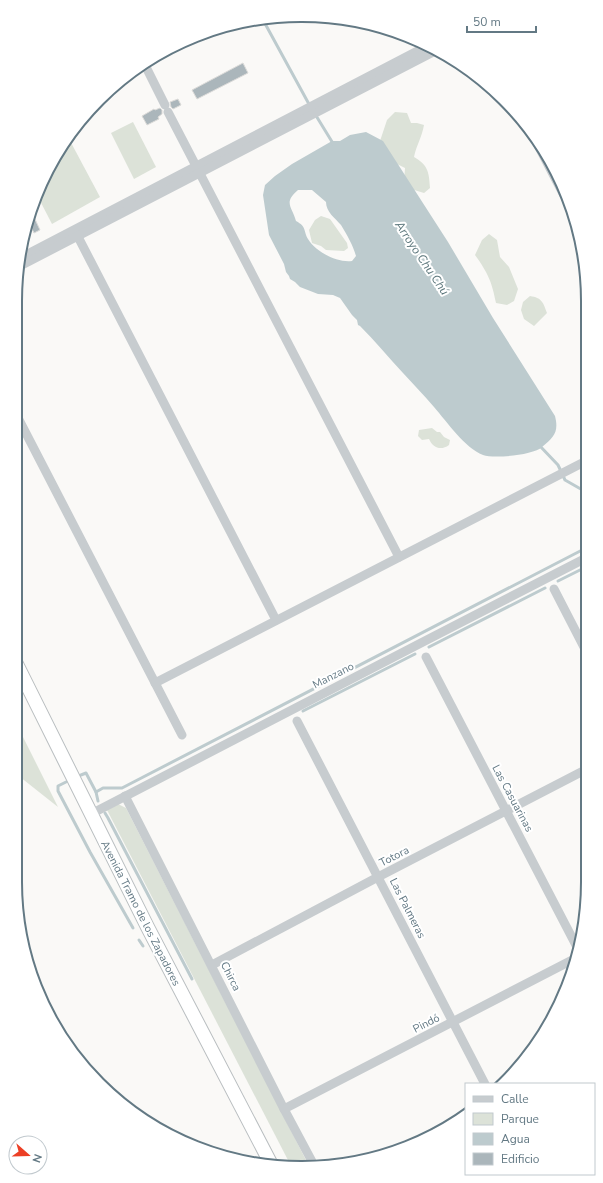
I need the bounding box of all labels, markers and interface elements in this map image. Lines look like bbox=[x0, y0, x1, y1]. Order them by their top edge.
scale bar bbox=[467, 8, 536, 34]
text: 50 m bbox=[473, 14, 501, 30]
water label: Arroyo Chu Chú bbox=[391, 217, 453, 298]
street label: Manzano bbox=[310, 659, 357, 692]
street label: Las Casuarinas bbox=[489, 762, 537, 834]
street label: Avenida Tramo de los Zapadores bbox=[97, 838, 184, 989]
street label: Totora bbox=[377, 843, 412, 870]
street label: Las Palmeras bbox=[386, 875, 429, 941]
street label: Chirca bbox=[217, 959, 244, 994]
street label: Pindó bbox=[410, 1010, 442, 1037]
legend bbox=[465, 1083, 595, 1175]
text: Calle bbox=[501, 1091, 529, 1107]
text: Parque bbox=[501, 1111, 539, 1127]
text: Agua bbox=[501, 1131, 530, 1147]
north arrow bbox=[8, 1135, 48, 1175]
text: Edificio bbox=[501, 1151, 540, 1167]
text: N bbox=[28, 1152, 45, 1165]

